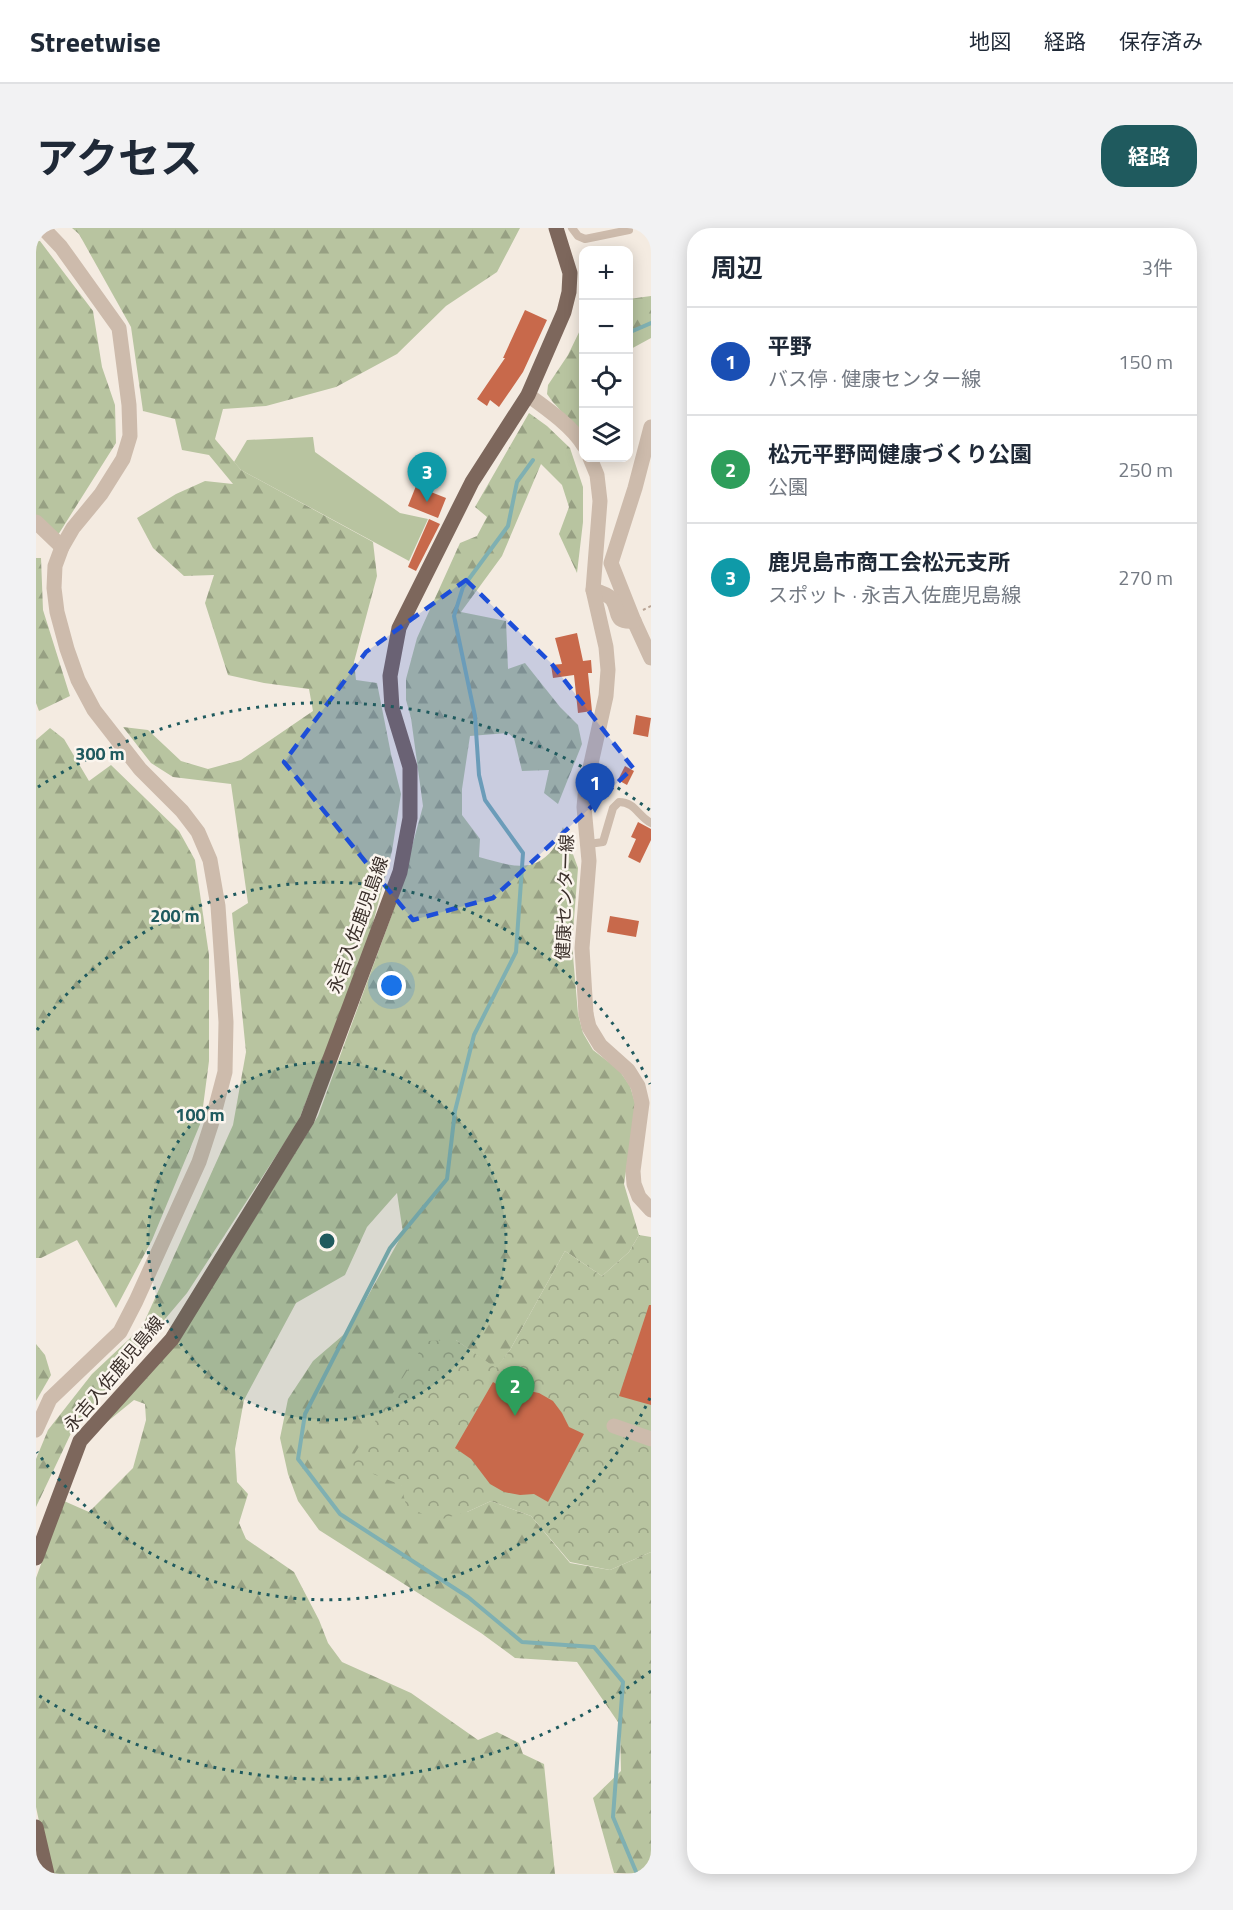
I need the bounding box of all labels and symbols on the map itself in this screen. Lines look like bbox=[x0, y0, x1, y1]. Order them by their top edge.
pin: 3 bbox=[408, 452, 446, 502]
text: 300 m bbox=[75, 740, 125, 767]
pin: 1 bbox=[576, 764, 614, 813]
street label: 健康センター線 bbox=[549, 834, 580, 960]
street label: 永吉入佐鹿児島線 bbox=[320, 853, 395, 997]
text: 200 m bbox=[150, 902, 200, 929]
your location bbox=[377, 971, 406, 1000]
text: 100 m bbox=[175, 1101, 225, 1128]
centre of rings bbox=[317, 1231, 337, 1251]
street label: 永吉入佐鹿児島線 bbox=[57, 1310, 170, 1438]
pin: 2 bbox=[496, 1366, 534, 1416]

